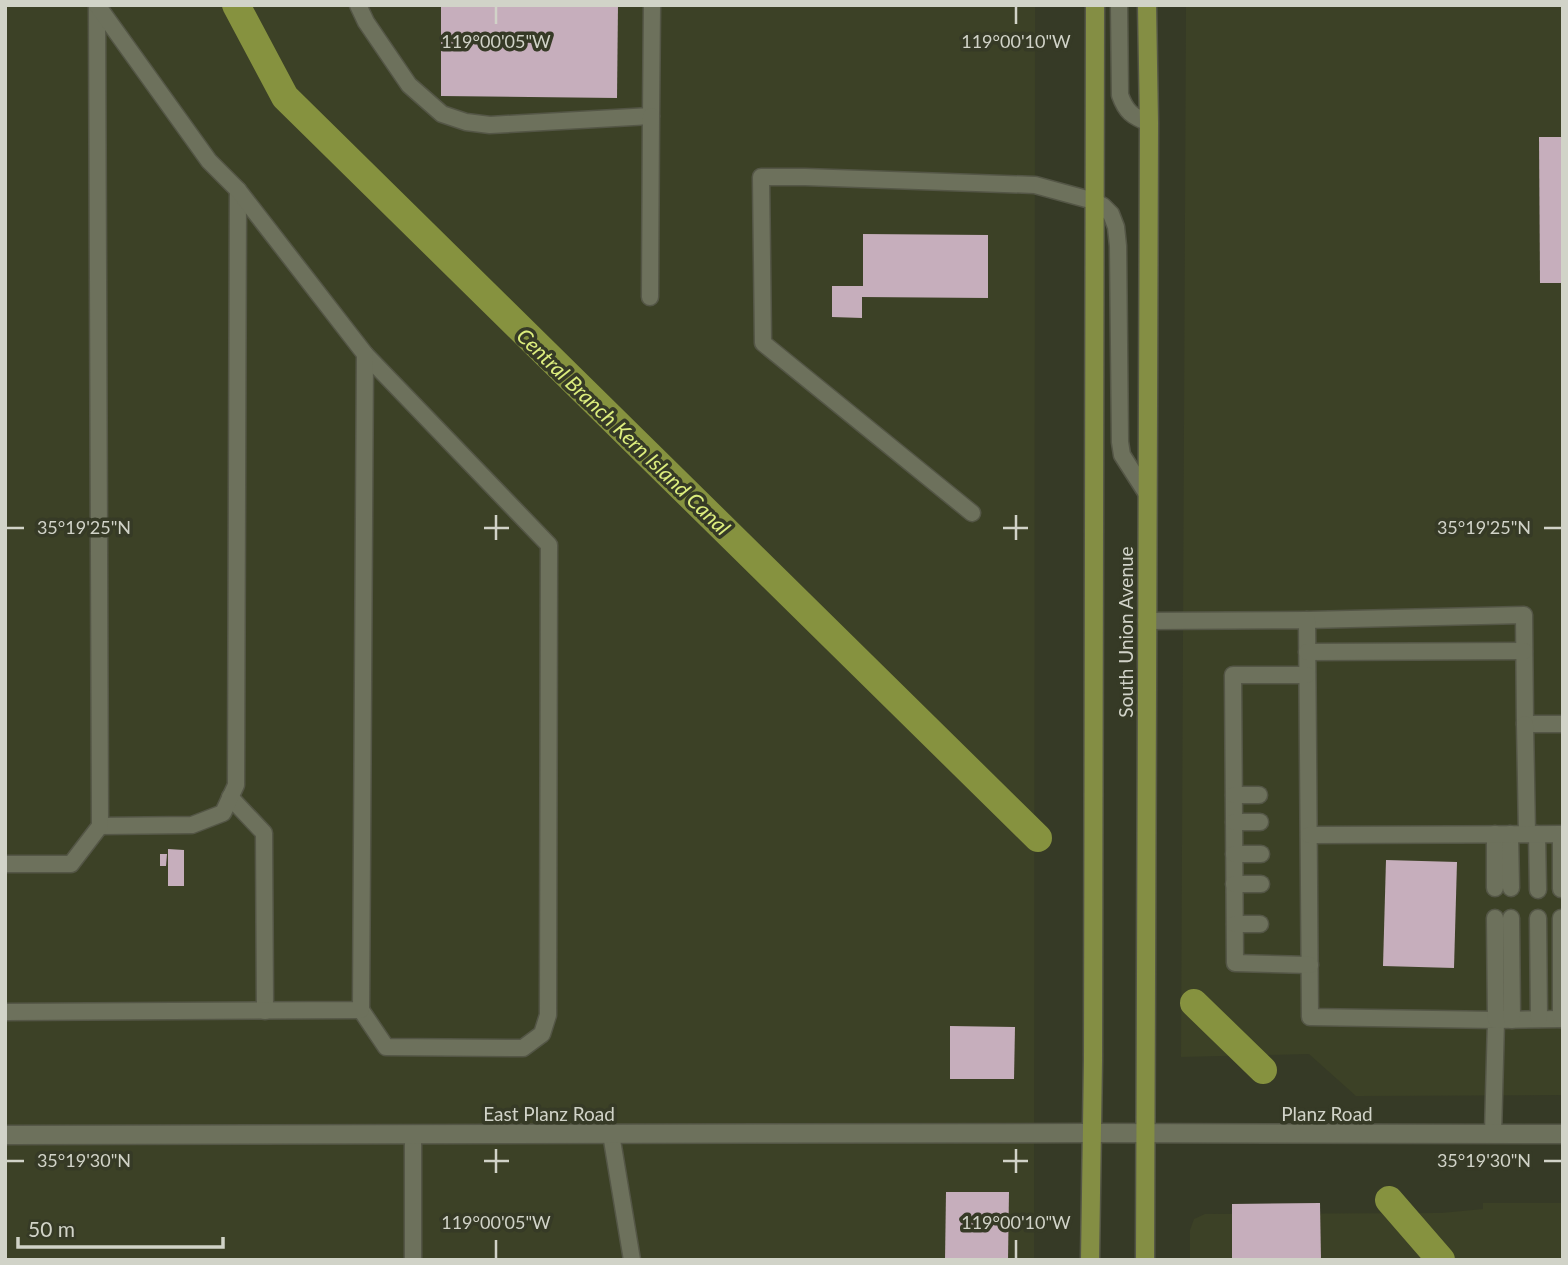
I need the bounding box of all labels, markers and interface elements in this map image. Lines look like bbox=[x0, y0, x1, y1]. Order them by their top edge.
text: 119°00'05"W bbox=[441, 30, 551, 52]
text: 119°00'10"W bbox=[961, 30, 1071, 52]
water label: Central Branch Kern Island Canal bbox=[512, 322, 736, 540]
text: 35°19'25"N bbox=[37, 516, 131, 538]
text: 35°19'25"N bbox=[1437, 516, 1531, 538]
street label: South Union Avenue bbox=[1114, 546, 1137, 718]
street label: East Planz Road bbox=[483, 1102, 615, 1125]
street label: Planz Road bbox=[1281, 1102, 1373, 1125]
text: 35°19'30"N bbox=[37, 1149, 131, 1171]
text: 35°19'30"N bbox=[1437, 1149, 1531, 1171]
scale bar bbox=[18, 1206, 222, 1250]
text: 119°00'05"W bbox=[441, 1211, 551, 1233]
text: 119°00'10"W bbox=[961, 1211, 1071, 1233]
text: 50 m bbox=[28, 1216, 75, 1241]

